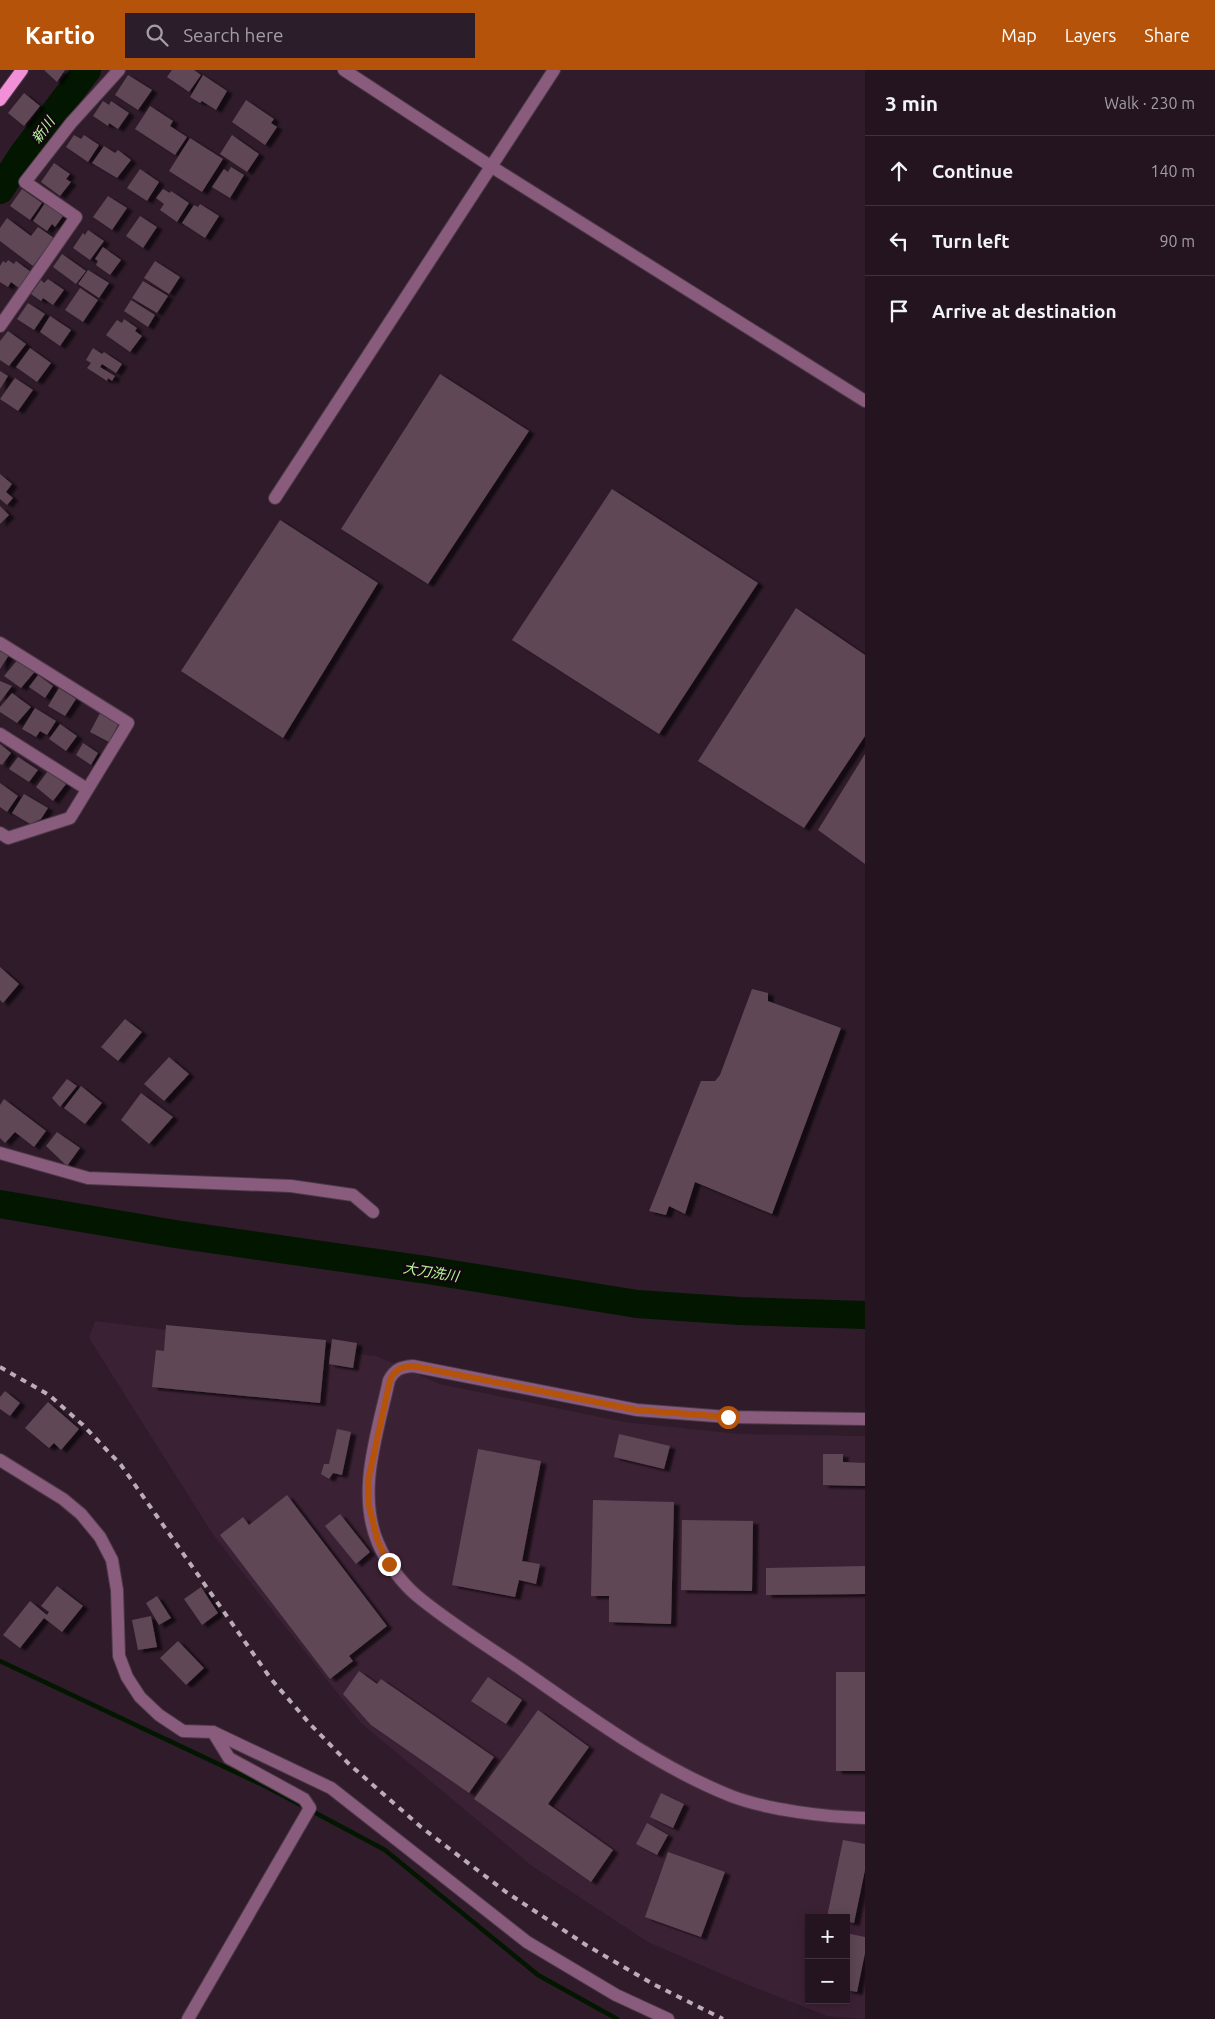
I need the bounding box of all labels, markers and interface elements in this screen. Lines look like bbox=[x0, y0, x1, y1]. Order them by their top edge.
search box bbox=[125, 13, 475, 58]
icon: search bbox=[143, 21, 171, 49]
text: Kartio bbox=[25, 22, 95, 49]
text: Search here bbox=[183, 24, 284, 46]
text: Map bbox=[1001, 25, 1037, 45]
text: Layers bbox=[1065, 25, 1116, 45]
text: Share bbox=[1144, 25, 1190, 45]
text: 3 min bbox=[885, 91, 938, 115]
text: Walk · 230 m bbox=[1104, 94, 1195, 112]
water label: 新川 bbox=[28, 112, 59, 146]
icon: ahead bbox=[885, 157, 913, 185]
text: Continue bbox=[932, 160, 1013, 182]
text: 140 m bbox=[1150, 162, 1195, 180]
icon: left bbox=[885, 227, 913, 255]
text: Turn left bbox=[932, 230, 1010, 252]
text: 90 m bbox=[1159, 232, 1195, 250]
icon: arrive bbox=[885, 297, 913, 325]
text: Arrive at destination bbox=[932, 300, 1117, 322]
water label: 大刀洗川 bbox=[402, 1260, 462, 1285]
route start bbox=[717, 1406, 740, 1429]
route end bbox=[378, 1553, 401, 1576]
map controls bbox=[805, 1914, 850, 2004]
button: + bbox=[805, 1914, 850, 1959]
button: − bbox=[805, 1959, 850, 2004]

